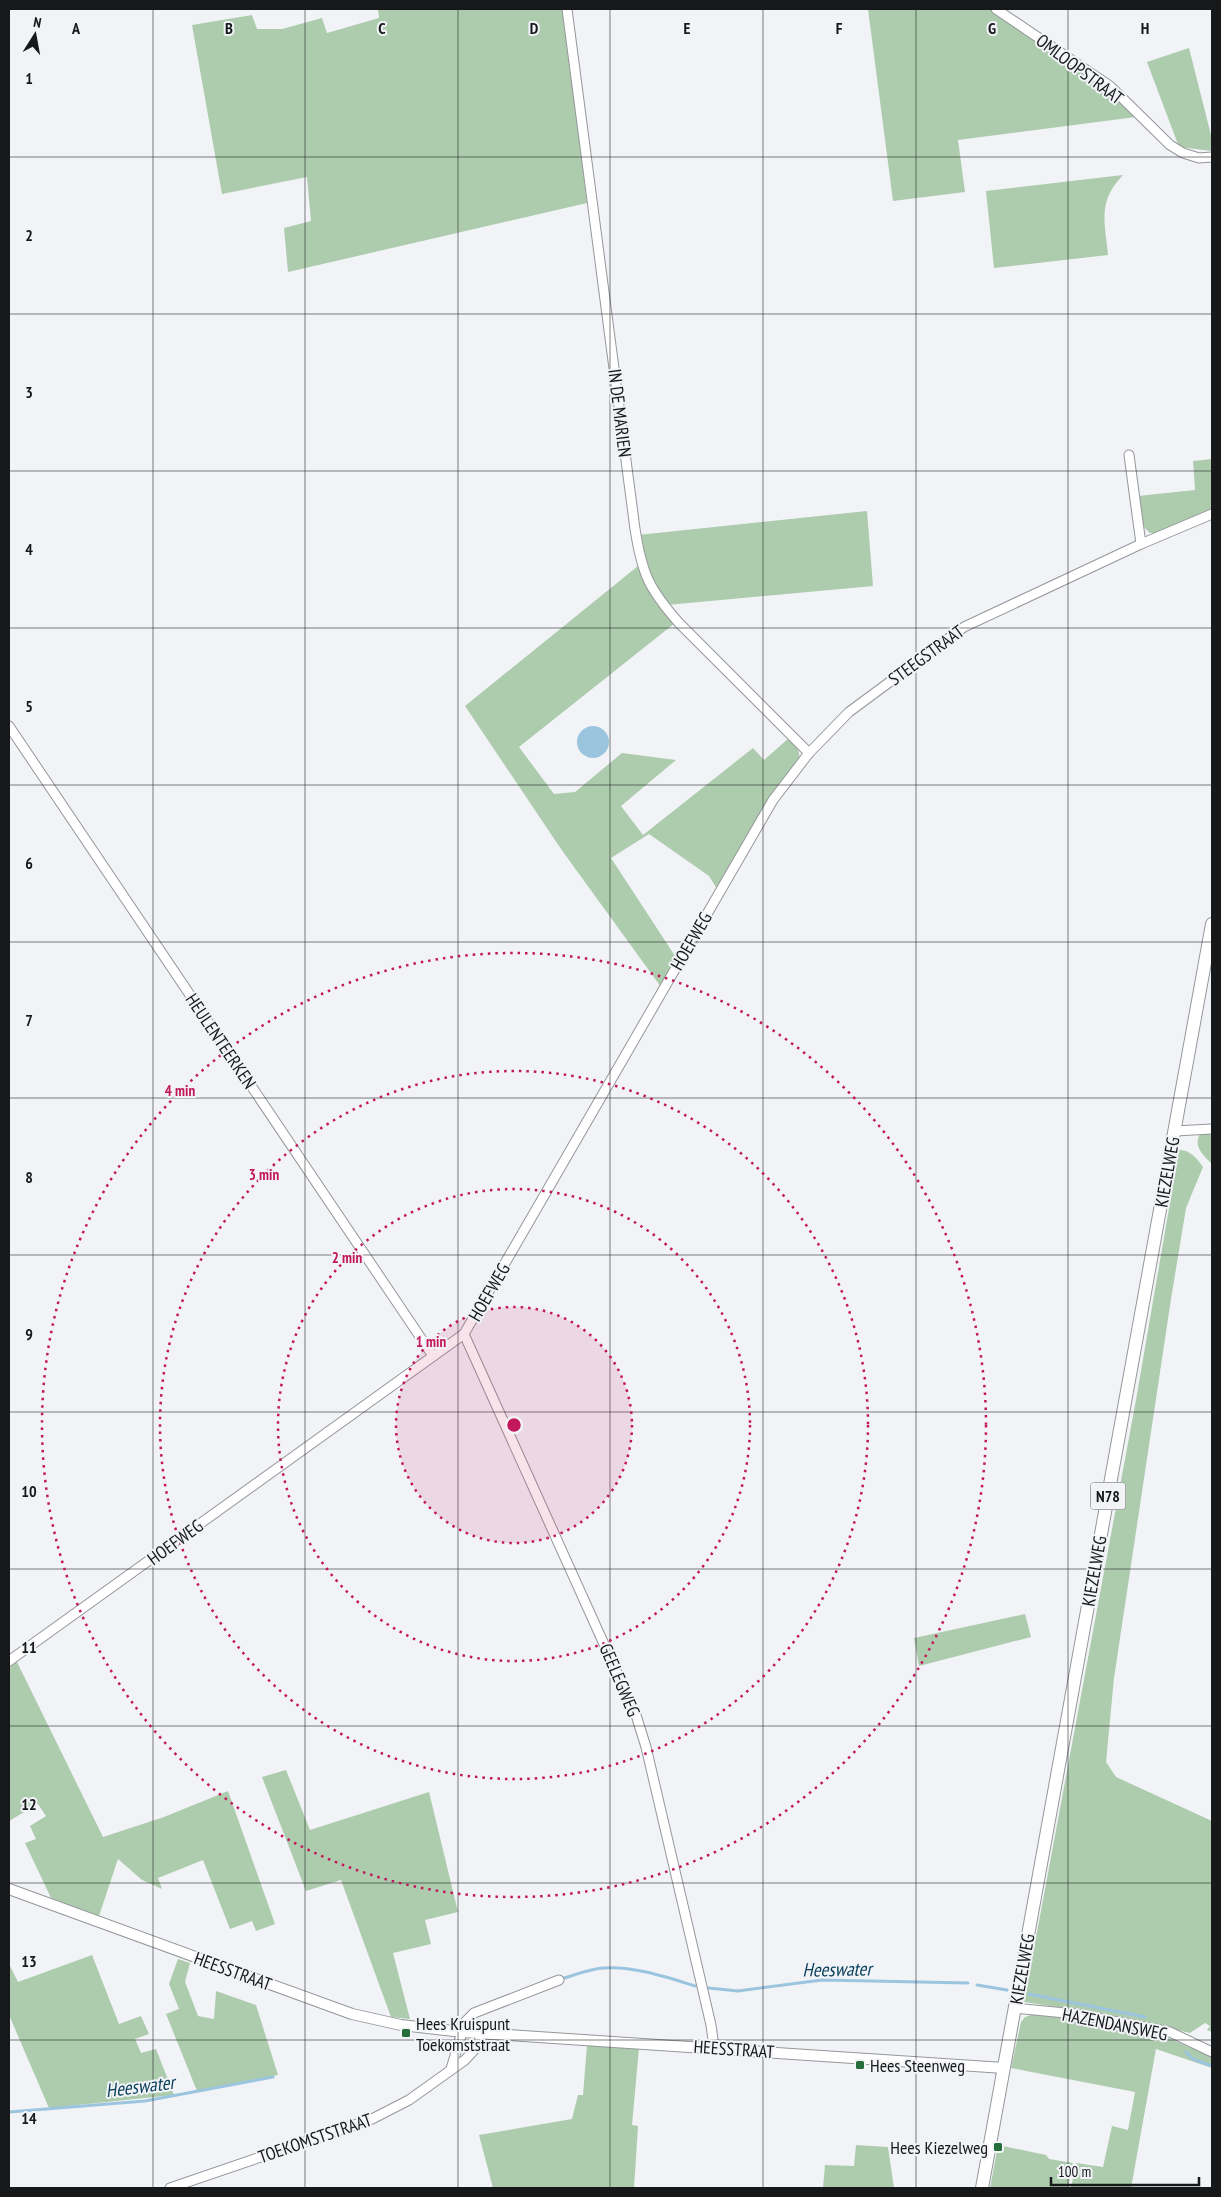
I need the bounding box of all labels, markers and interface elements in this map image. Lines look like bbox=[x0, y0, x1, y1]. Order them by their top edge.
north arrow bbox=[10, 10, 60, 60]
text: N bbox=[32, 13, 43, 32]
text: A bbox=[71, 18, 81, 38]
text: B bbox=[225, 18, 233, 38]
text: C bbox=[378, 18, 386, 38]
text: D bbox=[530, 18, 539, 38]
text: E bbox=[684, 18, 691, 38]
text: F bbox=[836, 18, 843, 38]
text: G bbox=[988, 18, 996, 38]
text: H bbox=[1141, 18, 1149, 38]
street label: OMLOOPSTRAAT bbox=[1032, 29, 1128, 109]
text: 1 bbox=[25, 68, 33, 88]
text: 2 bbox=[25, 225, 33, 245]
street label: IN DE MARIEN bbox=[603, 367, 637, 459]
text: 3 bbox=[25, 382, 33, 402]
text: 4 bbox=[25, 539, 33, 559]
street label: STEEGSTRAAT bbox=[884, 620, 968, 690]
text: 5 bbox=[25, 696, 33, 716]
text: 6 bbox=[25, 853, 33, 873]
street label: HOEFWEG bbox=[665, 908, 717, 974]
street label: HEULENTEERKEN bbox=[181, 989, 261, 1093]
text: 7 bbox=[25, 1010, 33, 1030]
text: 4 min bbox=[165, 1081, 195, 1100]
street label: KIEZELWEG bbox=[1149, 1135, 1185, 1209]
text: 3 min bbox=[249, 1165, 279, 1184]
text: 8 bbox=[25, 1167, 33, 1187]
text: 2 min bbox=[332, 1248, 362, 1267]
street label: HOEFWEG bbox=[463, 1259, 515, 1325]
text: 9 bbox=[25, 1324, 33, 1344]
text: 1 min bbox=[416, 1332, 446, 1351]
centre of rings bbox=[505, 1416, 523, 1434]
text: 10 bbox=[21, 1481, 37, 1501]
road number: N78 bbox=[1090, 1482, 1126, 1510]
street label: HOEFWEG bbox=[143, 1514, 207, 1570]
street label: KIEZELWEG bbox=[1076, 1534, 1112, 1608]
text: 11 bbox=[21, 1637, 37, 1657]
street label: GEELEGWEG bbox=[594, 1640, 646, 1720]
text: 12 bbox=[21, 1794, 37, 1814]
street label: KIEZELWEG bbox=[1004, 1932, 1040, 2006]
street label: HEESSTRAAT bbox=[191, 1946, 275, 1996]
text: 13 bbox=[21, 1951, 37, 1971]
water label: Heeswater bbox=[802, 1956, 875, 1982]
street label: HAZENDANSWEG bbox=[1060, 2003, 1170, 2046]
place label: Hees Kruispunt Toekomststraat bbox=[416, 2012, 510, 2056]
marker: Hees Kruispunt Toekomststraat bbox=[400, 2027, 412, 2039]
street label: HEESSTRAAT bbox=[693, 2035, 775, 2063]
place label: Hees Steenweg bbox=[870, 2054, 965, 2077]
marker: Hees Steenweg bbox=[854, 2059, 866, 2071]
water label: Heeswater bbox=[104, 2070, 179, 2102]
text: 14 bbox=[21, 2108, 37, 2128]
street label: TOEKOMSTSTRAAT bbox=[255, 2108, 375, 2168]
place label: Hees Kiezelweg bbox=[890, 2136, 988, 2159]
marker: Hees Kiezelweg bbox=[992, 2141, 1004, 2153]
scale bar bbox=[1051, 2154, 1198, 2186]
text: 100 m bbox=[1058, 2162, 1091, 2181]

